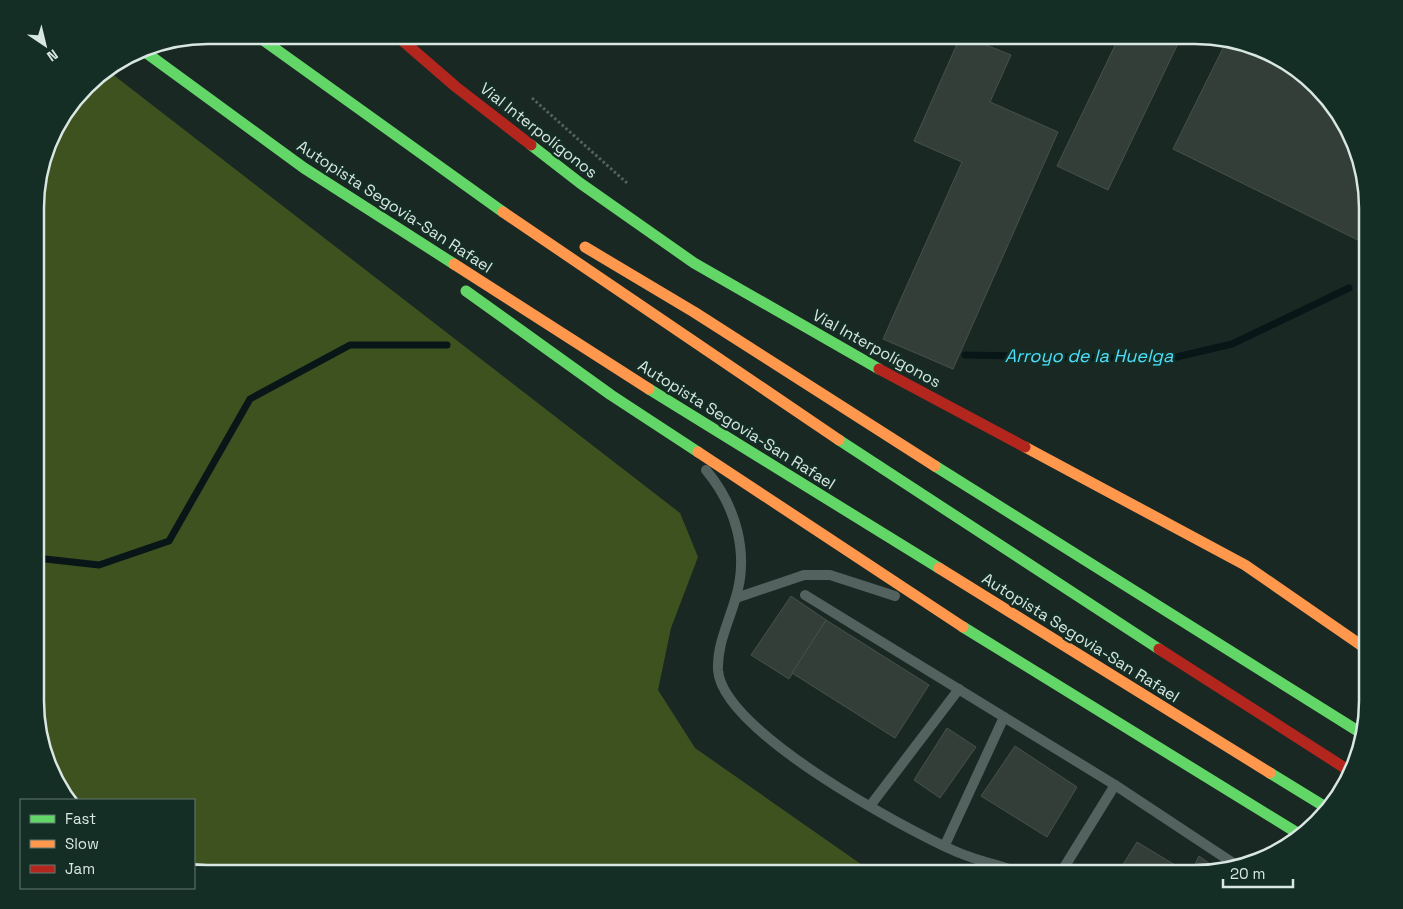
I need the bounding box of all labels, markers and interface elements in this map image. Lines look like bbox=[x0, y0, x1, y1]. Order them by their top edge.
north arrow bbox=[20, 20, 70, 70]
text: N bbox=[43, 46, 61, 66]
street label: Vial Interpolígonos bbox=[476, 78, 602, 183]
street label: Autopista Segovia-San Rafael bbox=[293, 135, 496, 278]
street label: Vial Interpolígonos bbox=[809, 304, 945, 392]
water label: Arroyo de la Huelga bbox=[1005, 344, 1174, 367]
street label: Autopista Segovia-San Rafael bbox=[634, 355, 839, 494]
street label: Autopista Segovia-San Rafael bbox=[978, 568, 1183, 707]
legend bbox=[20, 799, 195, 889]
text: Fast bbox=[65, 809, 96, 828]
text: Slow bbox=[65, 834, 99, 853]
scale bar bbox=[1223, 856, 1293, 888]
text: Jam bbox=[65, 859, 95, 878]
text: 20 m bbox=[1230, 864, 1265, 883]

